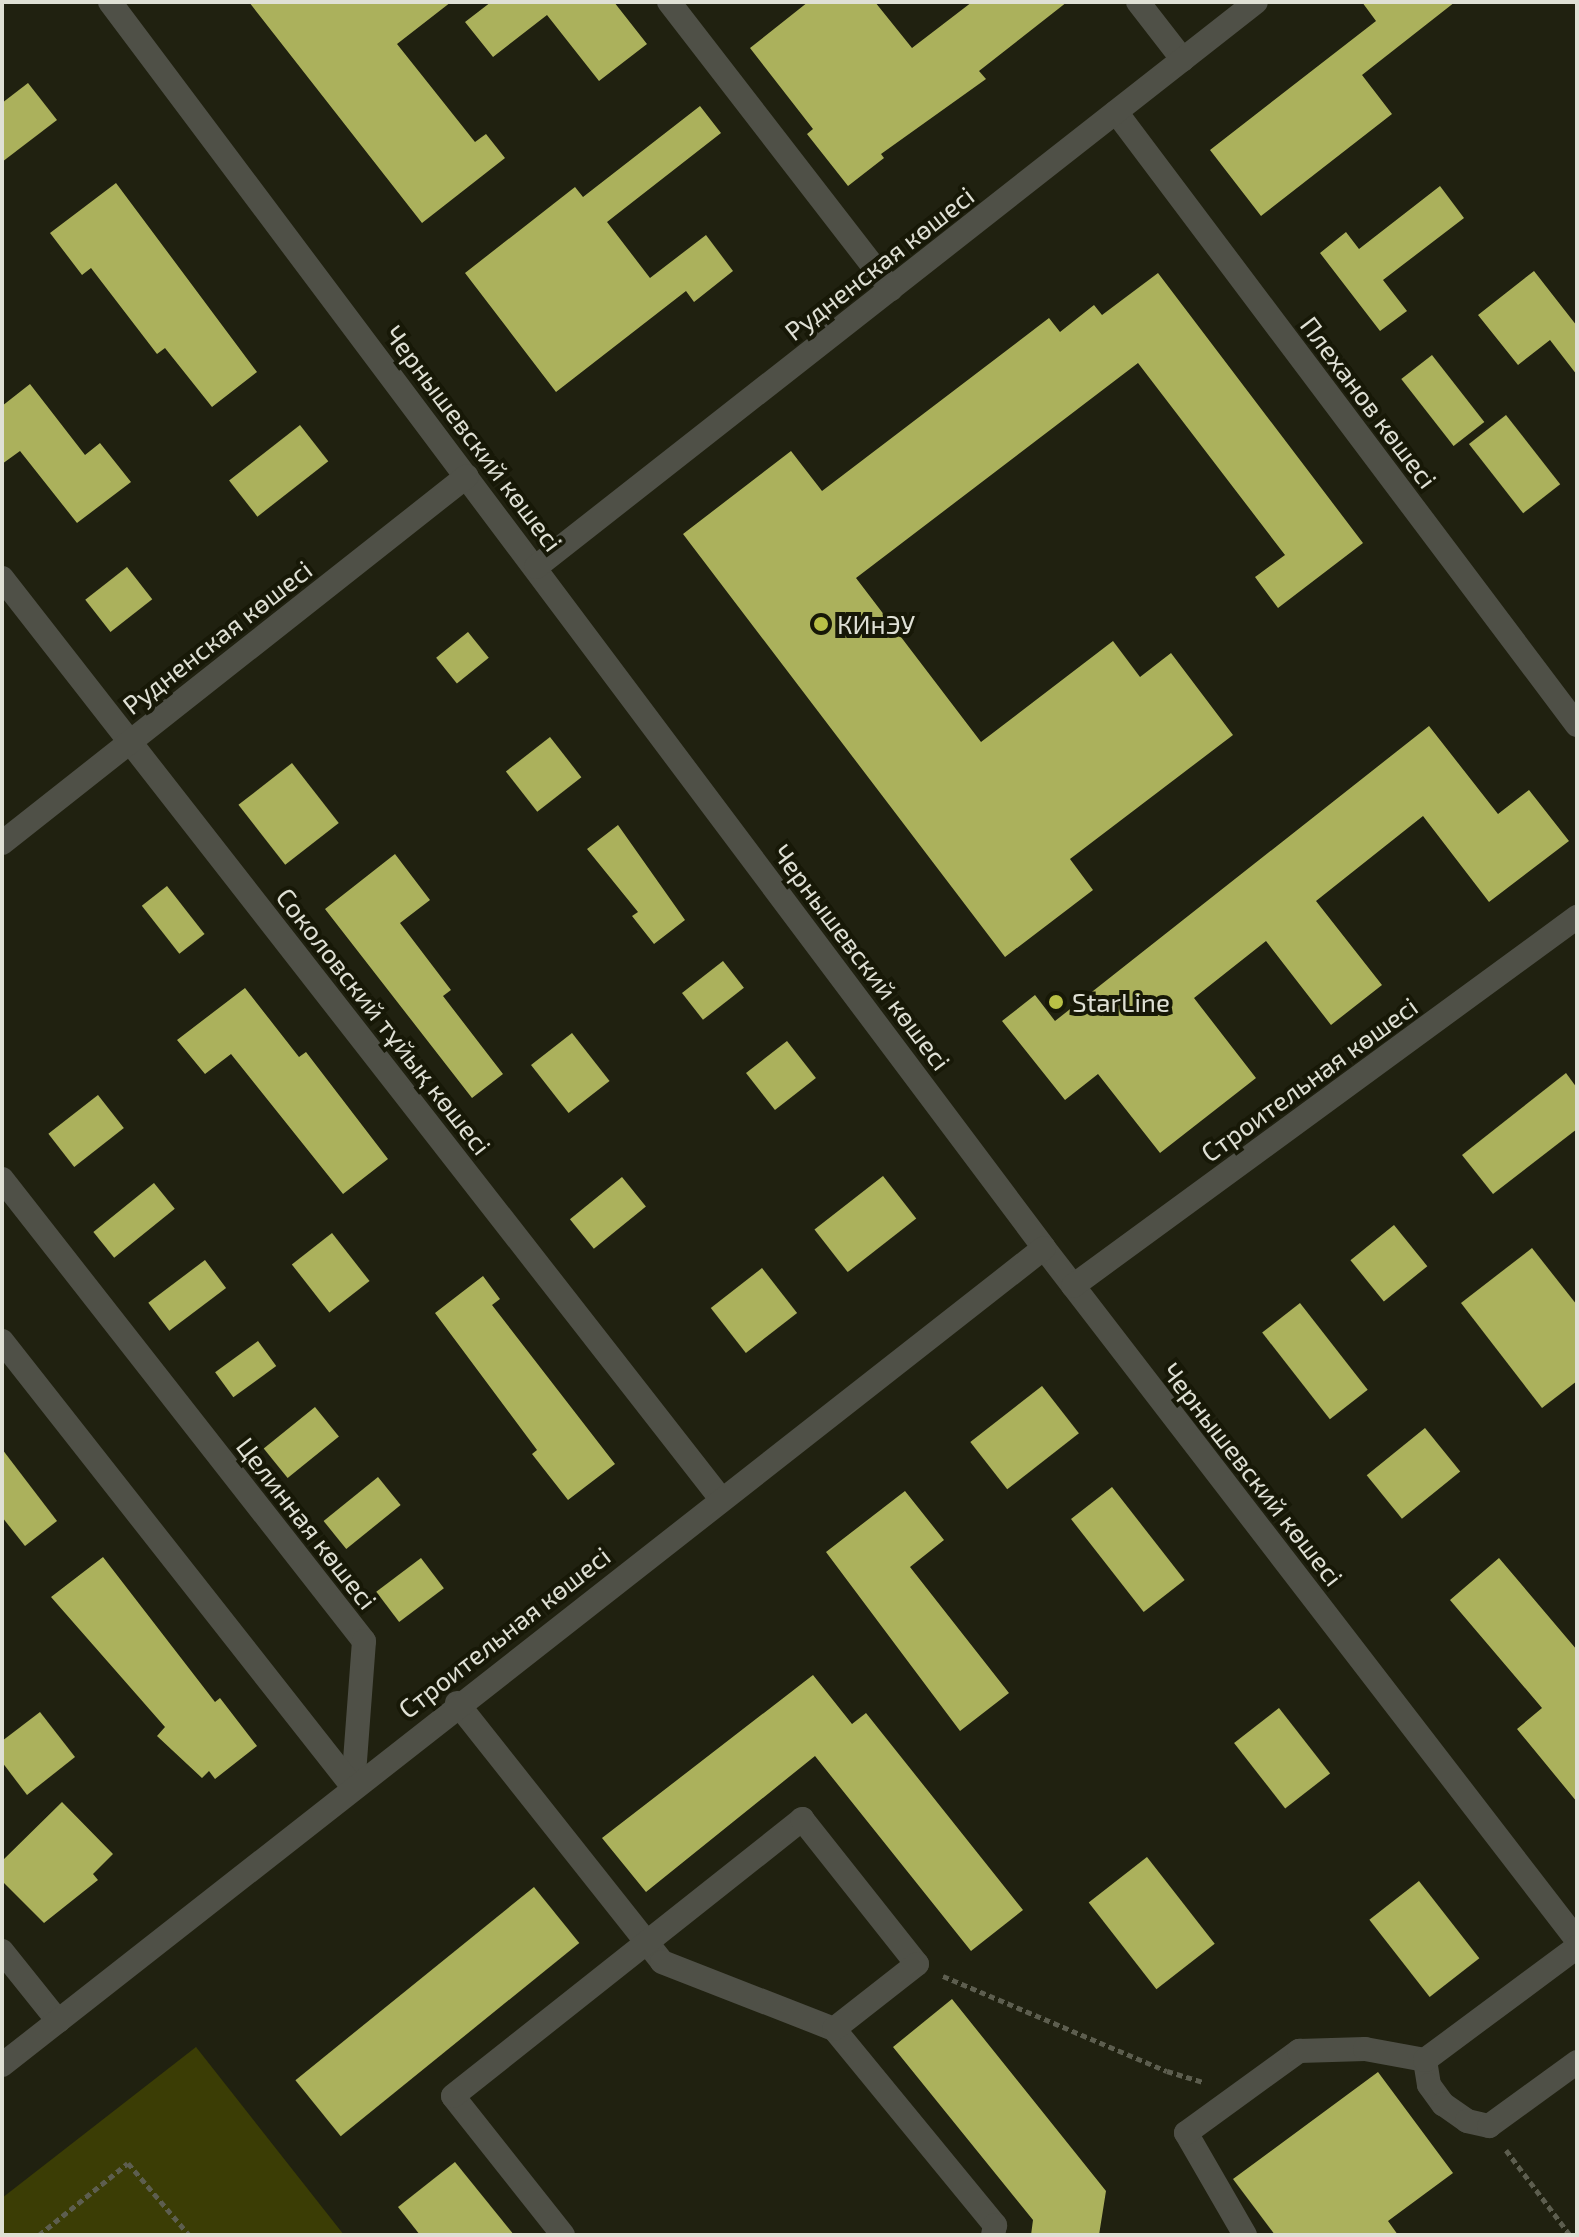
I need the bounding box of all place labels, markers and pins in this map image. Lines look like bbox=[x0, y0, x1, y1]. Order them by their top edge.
place label: КИнЭУ bbox=[837, 608, 915, 640]
marker: КИнЭУ bbox=[812, 615, 830, 633]
place label: StarLine bbox=[1072, 986, 1170, 1018]
marker: StarLine bbox=[1047, 993, 1065, 1011]

